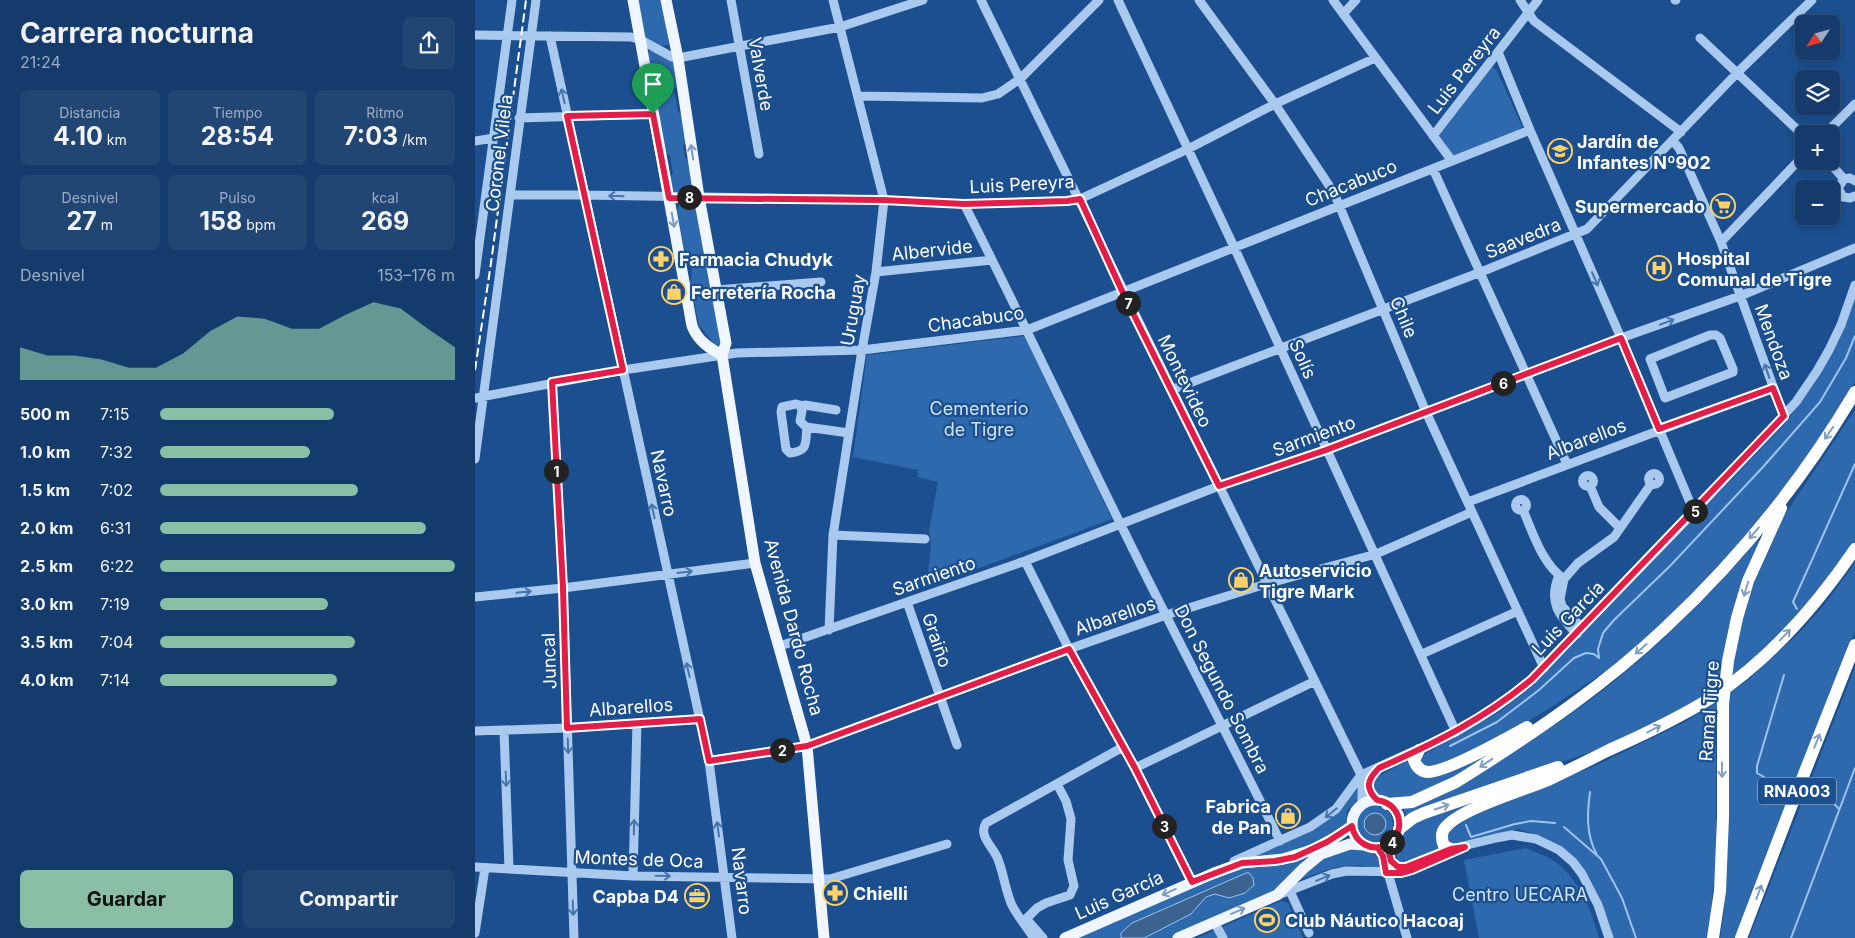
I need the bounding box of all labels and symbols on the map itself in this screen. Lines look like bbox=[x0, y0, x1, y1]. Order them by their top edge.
north arrow bbox=[1795, 15, 1840, 60]
street label: Luis Pereyra bbox=[1423, 22, 1505, 118]
street label: Valverde bbox=[744, 36, 778, 112]
pin bbox=[632, 63, 674, 114]
one-way arrow bbox=[558, 88, 567, 104]
street label: Coronel Vilela bbox=[481, 93, 517, 213]
place label: Jardín de Infantes Nº902 bbox=[1577, 131, 1711, 173]
school or university icon: Jardín de Infantes Nº902 bbox=[1547, 138, 1573, 164]
one-way arrow bbox=[687, 145, 697, 161]
street label: Chacabuco bbox=[1302, 155, 1400, 211]
street label: Luis Pereyra bbox=[969, 171, 1075, 197]
pin: 8 bbox=[677, 184, 701, 210]
one-way arrow bbox=[608, 191, 624, 201]
supermarket icon: Supermercado bbox=[1710, 193, 1736, 219]
place label: Supermercado bbox=[1575, 196, 1705, 217]
one-way arrow bbox=[668, 212, 678, 228]
street label: Saavedra bbox=[1482, 213, 1564, 263]
street label: Albervide bbox=[890, 235, 974, 265]
pharmacy icon: Farmacia Chudyk bbox=[648, 246, 674, 272]
place label: Hospital Comunal de Tigre bbox=[1677, 248, 1832, 290]
place label: Farmacia Chudyk bbox=[679, 249, 833, 270]
hospital icon: Hospital Comunal de Tigre bbox=[1646, 255, 1672, 281]
one-way arrow bbox=[1591, 271, 1600, 286]
street label: Uruguay bbox=[836, 272, 870, 348]
shop icon: Ferretería Rocha bbox=[661, 279, 687, 305]
place label: Ferretería Rocha bbox=[691, 282, 836, 303]
pin: 7 bbox=[1115, 290, 1141, 316]
street label: Chile bbox=[1386, 293, 1422, 341]
street label: Mendoza bbox=[1751, 301, 1797, 383]
street label: Chacabuco bbox=[926, 302, 1026, 336]
one-way arrow bbox=[1659, 317, 1674, 326]
street label: Montevideo bbox=[1154, 331, 1216, 431]
street label: Solís bbox=[1285, 336, 1321, 382]
one-way arrow bbox=[1762, 364, 1771, 379]
pin: 6 bbox=[1491, 370, 1515, 396]
park label: Cementerio de Tigre bbox=[930, 398, 1028, 440]
street label: Sarmiento bbox=[1270, 411, 1358, 461]
street label: Albarellos bbox=[1543, 414, 1629, 464]
one-way arrow bbox=[1824, 426, 1834, 440]
street label: Navarro bbox=[647, 448, 681, 518]
pin: 1 bbox=[543, 458, 569, 484]
pin: 5 bbox=[1683, 498, 1707, 524]
one-way arrow bbox=[648, 504, 657, 520]
one-way arrow bbox=[1748, 526, 1759, 539]
street label: Avenida Dardo Rocha bbox=[760, 536, 828, 718]
street label: Sarmiento bbox=[890, 552, 978, 600]
place label: Autoservicio Tigre Mark bbox=[1259, 560, 1372, 602]
one-way arrow bbox=[677, 567, 693, 577]
shop icon: Autoservicio Tigre Mark bbox=[1228, 567, 1254, 593]
street label: Luis García bbox=[1528, 577, 1608, 659]
one-way arrow bbox=[1740, 581, 1750, 597]
one-way arrow bbox=[515, 587, 531, 596]
street label: Albarellos bbox=[1072, 592, 1158, 640]
street label: Don Segundo Sombra bbox=[1170, 601, 1274, 777]
street label: Graiño bbox=[918, 610, 956, 670]
one-way arrow bbox=[1779, 629, 1792, 641]
street label: Juncal bbox=[538, 632, 560, 690]
one-way arrow bbox=[1634, 644, 1647, 655]
street label: Ramal Tigre bbox=[1695, 660, 1723, 762]
one-way arrow bbox=[683, 662, 692, 678]
street label: Albarellos bbox=[588, 694, 674, 720]
one-way arrow bbox=[1646, 724, 1661, 733]
one-way arrow bbox=[1813, 734, 1822, 749]
one-way arrow bbox=[563, 737, 572, 753]
pin: 2 bbox=[769, 738, 795, 762]
one-way arrow bbox=[1480, 758, 1494, 768]
one-way arrow bbox=[1718, 762, 1727, 778]
one-way arrow bbox=[501, 771, 510, 787]
road number: RNA003 bbox=[1758, 778, 1836, 804]
place label: Fabrica de Pan bbox=[1205, 796, 1271, 838]
one-way arrow bbox=[1433, 802, 1449, 811]
shop icon: Fabrica de Pan bbox=[1275, 803, 1301, 829]
one-way arrow bbox=[1324, 807, 1337, 818]
pin: 3 bbox=[1151, 814, 1177, 838]
one-way arrow bbox=[629, 819, 639, 836]
one-way arrow bbox=[713, 822, 723, 838]
pin: 4 bbox=[1379, 830, 1405, 854]
street label: Montes de Oca bbox=[574, 846, 704, 872]
street label: Navarro bbox=[727, 846, 757, 916]
street label: Luis García bbox=[1072, 866, 1166, 924]
one-way arrow bbox=[655, 872, 671, 881]
one-way arrow bbox=[1315, 873, 1330, 882]
pharmacy icon: Chielli bbox=[822, 880, 848, 906]
office icon: Capba D4 bbox=[684, 883, 710, 909]
place label: Chielli bbox=[853, 883, 908, 904]
park label: Centro UECARA bbox=[1452, 884, 1588, 905]
one-way arrow bbox=[1755, 885, 1764, 901]
place label: Capba D4 bbox=[592, 886, 679, 907]
one-way arrow bbox=[1162, 888, 1177, 898]
one-way arrow bbox=[568, 900, 578, 916]
one-way arrow bbox=[1230, 906, 1245, 916]
sports icon: Club Náutico Hacoaj bbox=[1254, 907, 1280, 933]
place label: Club Náutico Hacoaj bbox=[1285, 910, 1464, 931]

